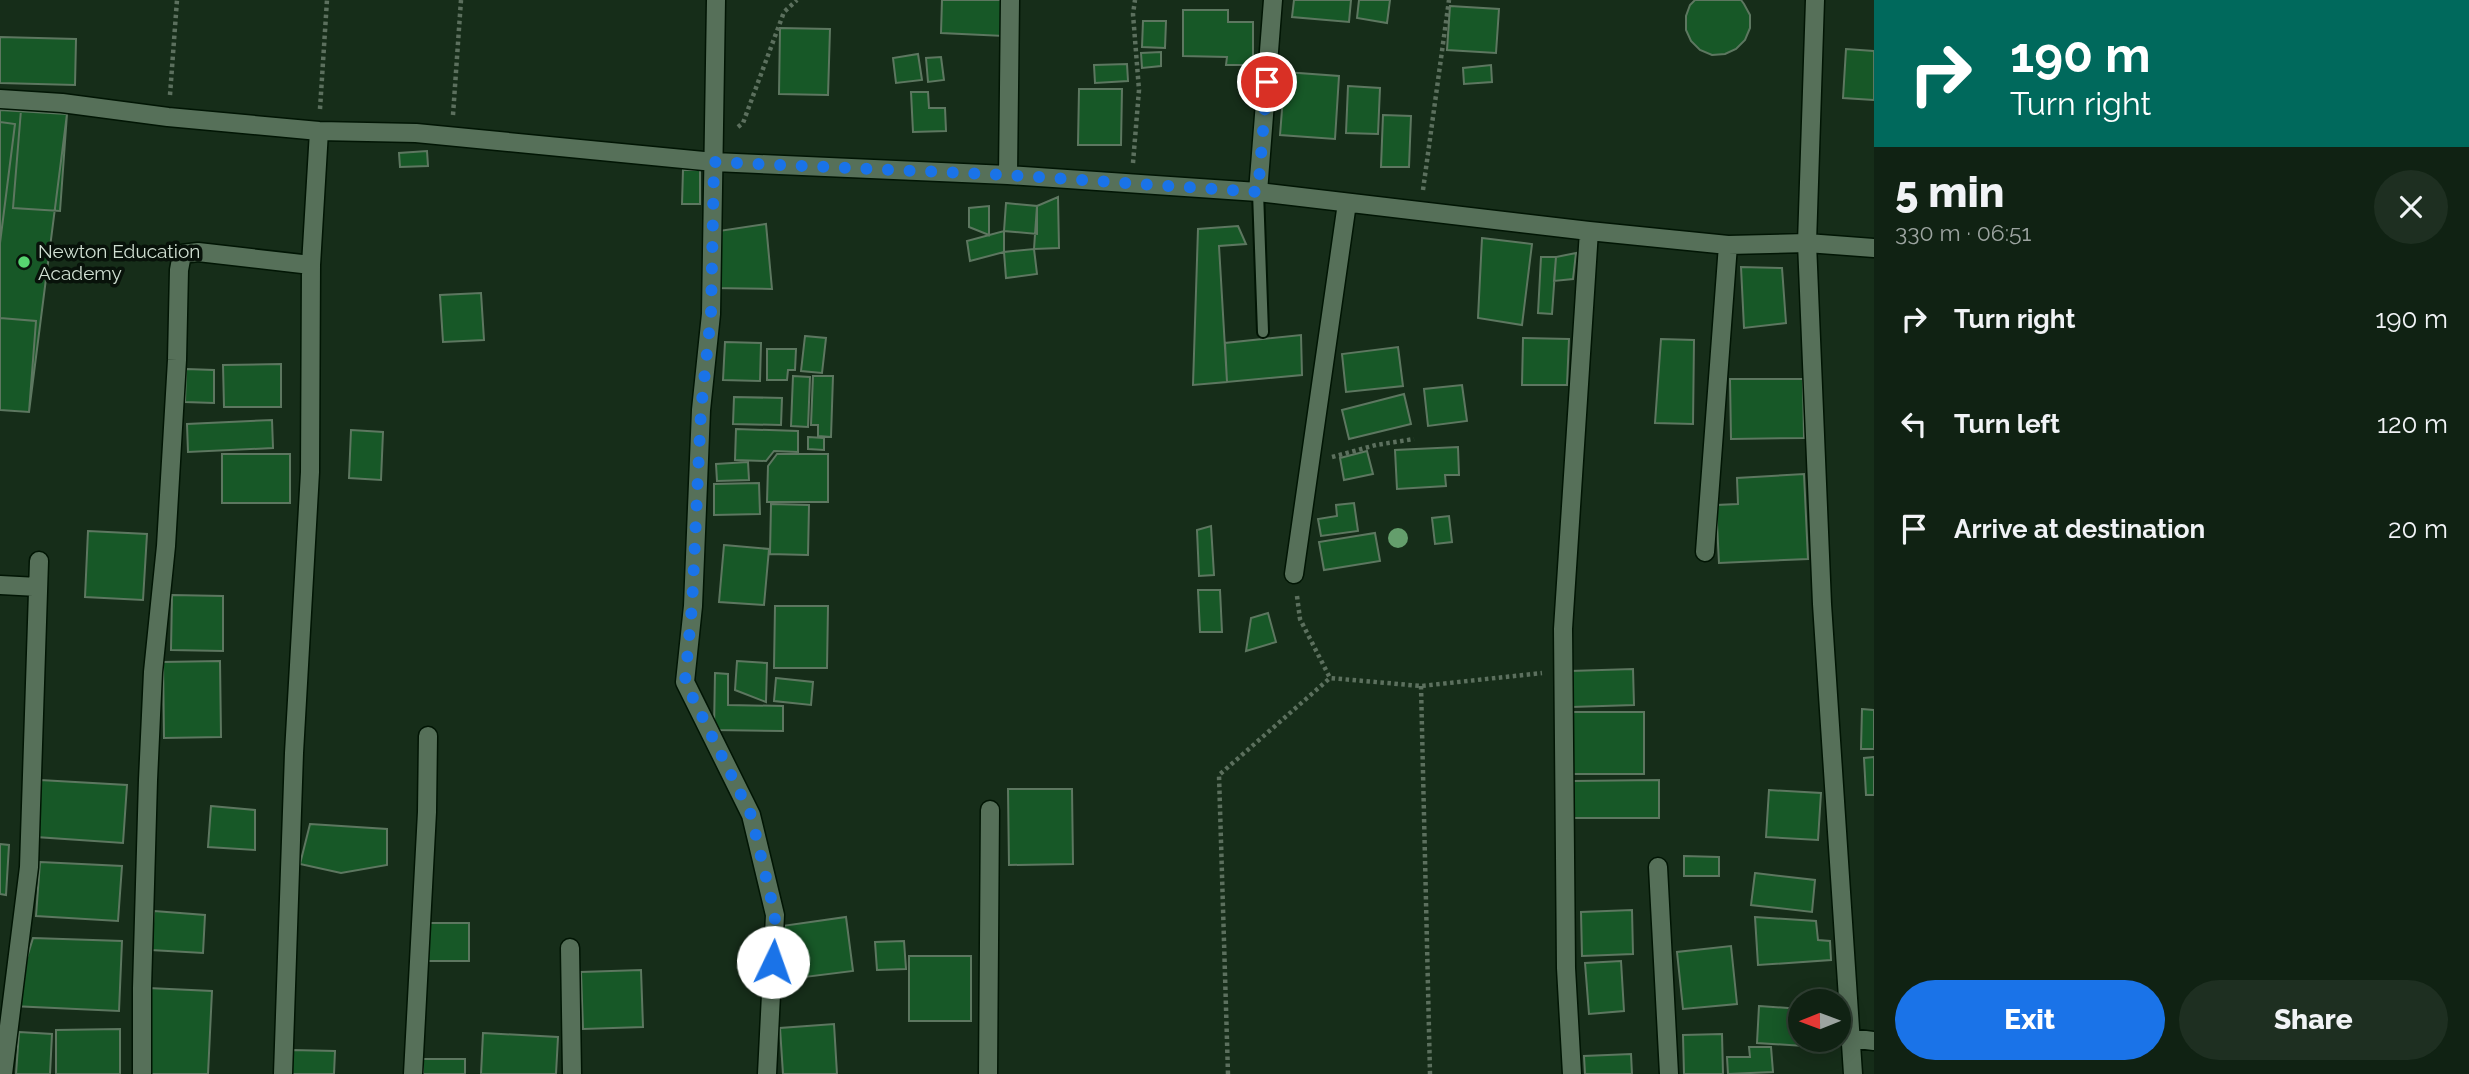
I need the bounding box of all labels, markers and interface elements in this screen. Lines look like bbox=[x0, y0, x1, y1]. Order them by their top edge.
text: 190 m bbox=[2010, 26, 2151, 83]
icon: right bbox=[1895, 28, 1986, 119]
pin bbox=[1237, 52, 1297, 112]
icon: arrive bbox=[1248, 63, 1286, 101]
text: Turn right bbox=[2010, 85, 2151, 122]
text: 5 min bbox=[1895, 168, 2005, 217]
button: close bbox=[2374, 170, 2448, 244]
text: 330 m · 06:51 bbox=[1895, 219, 2031, 246]
place label: Newton Education Academy bbox=[38, 240, 200, 284]
marker: Newton Education Academy bbox=[16, 254, 32, 270]
icon: right bbox=[1895, 300, 1933, 338]
text: Turn right bbox=[1954, 304, 2075, 334]
text: 190 m bbox=[2375, 304, 2448, 334]
icon: left bbox=[1895, 405, 1933, 443]
text: Turn left bbox=[1954, 409, 2060, 439]
text: 120 m bbox=[2377, 409, 2448, 439]
icon: arrive bbox=[1895, 510, 1933, 548]
text: Arrive at destination bbox=[1954, 514, 2205, 544]
text: 20 m bbox=[2388, 514, 2448, 544]
position arrow bbox=[736, 925, 810, 999]
button: Exit bbox=[1895, 980, 2165, 1060]
button: Share bbox=[2179, 980, 2448, 1060]
north arrow bbox=[1788, 989, 1852, 1052]
map controls bbox=[1788, 989, 1851, 1052]

